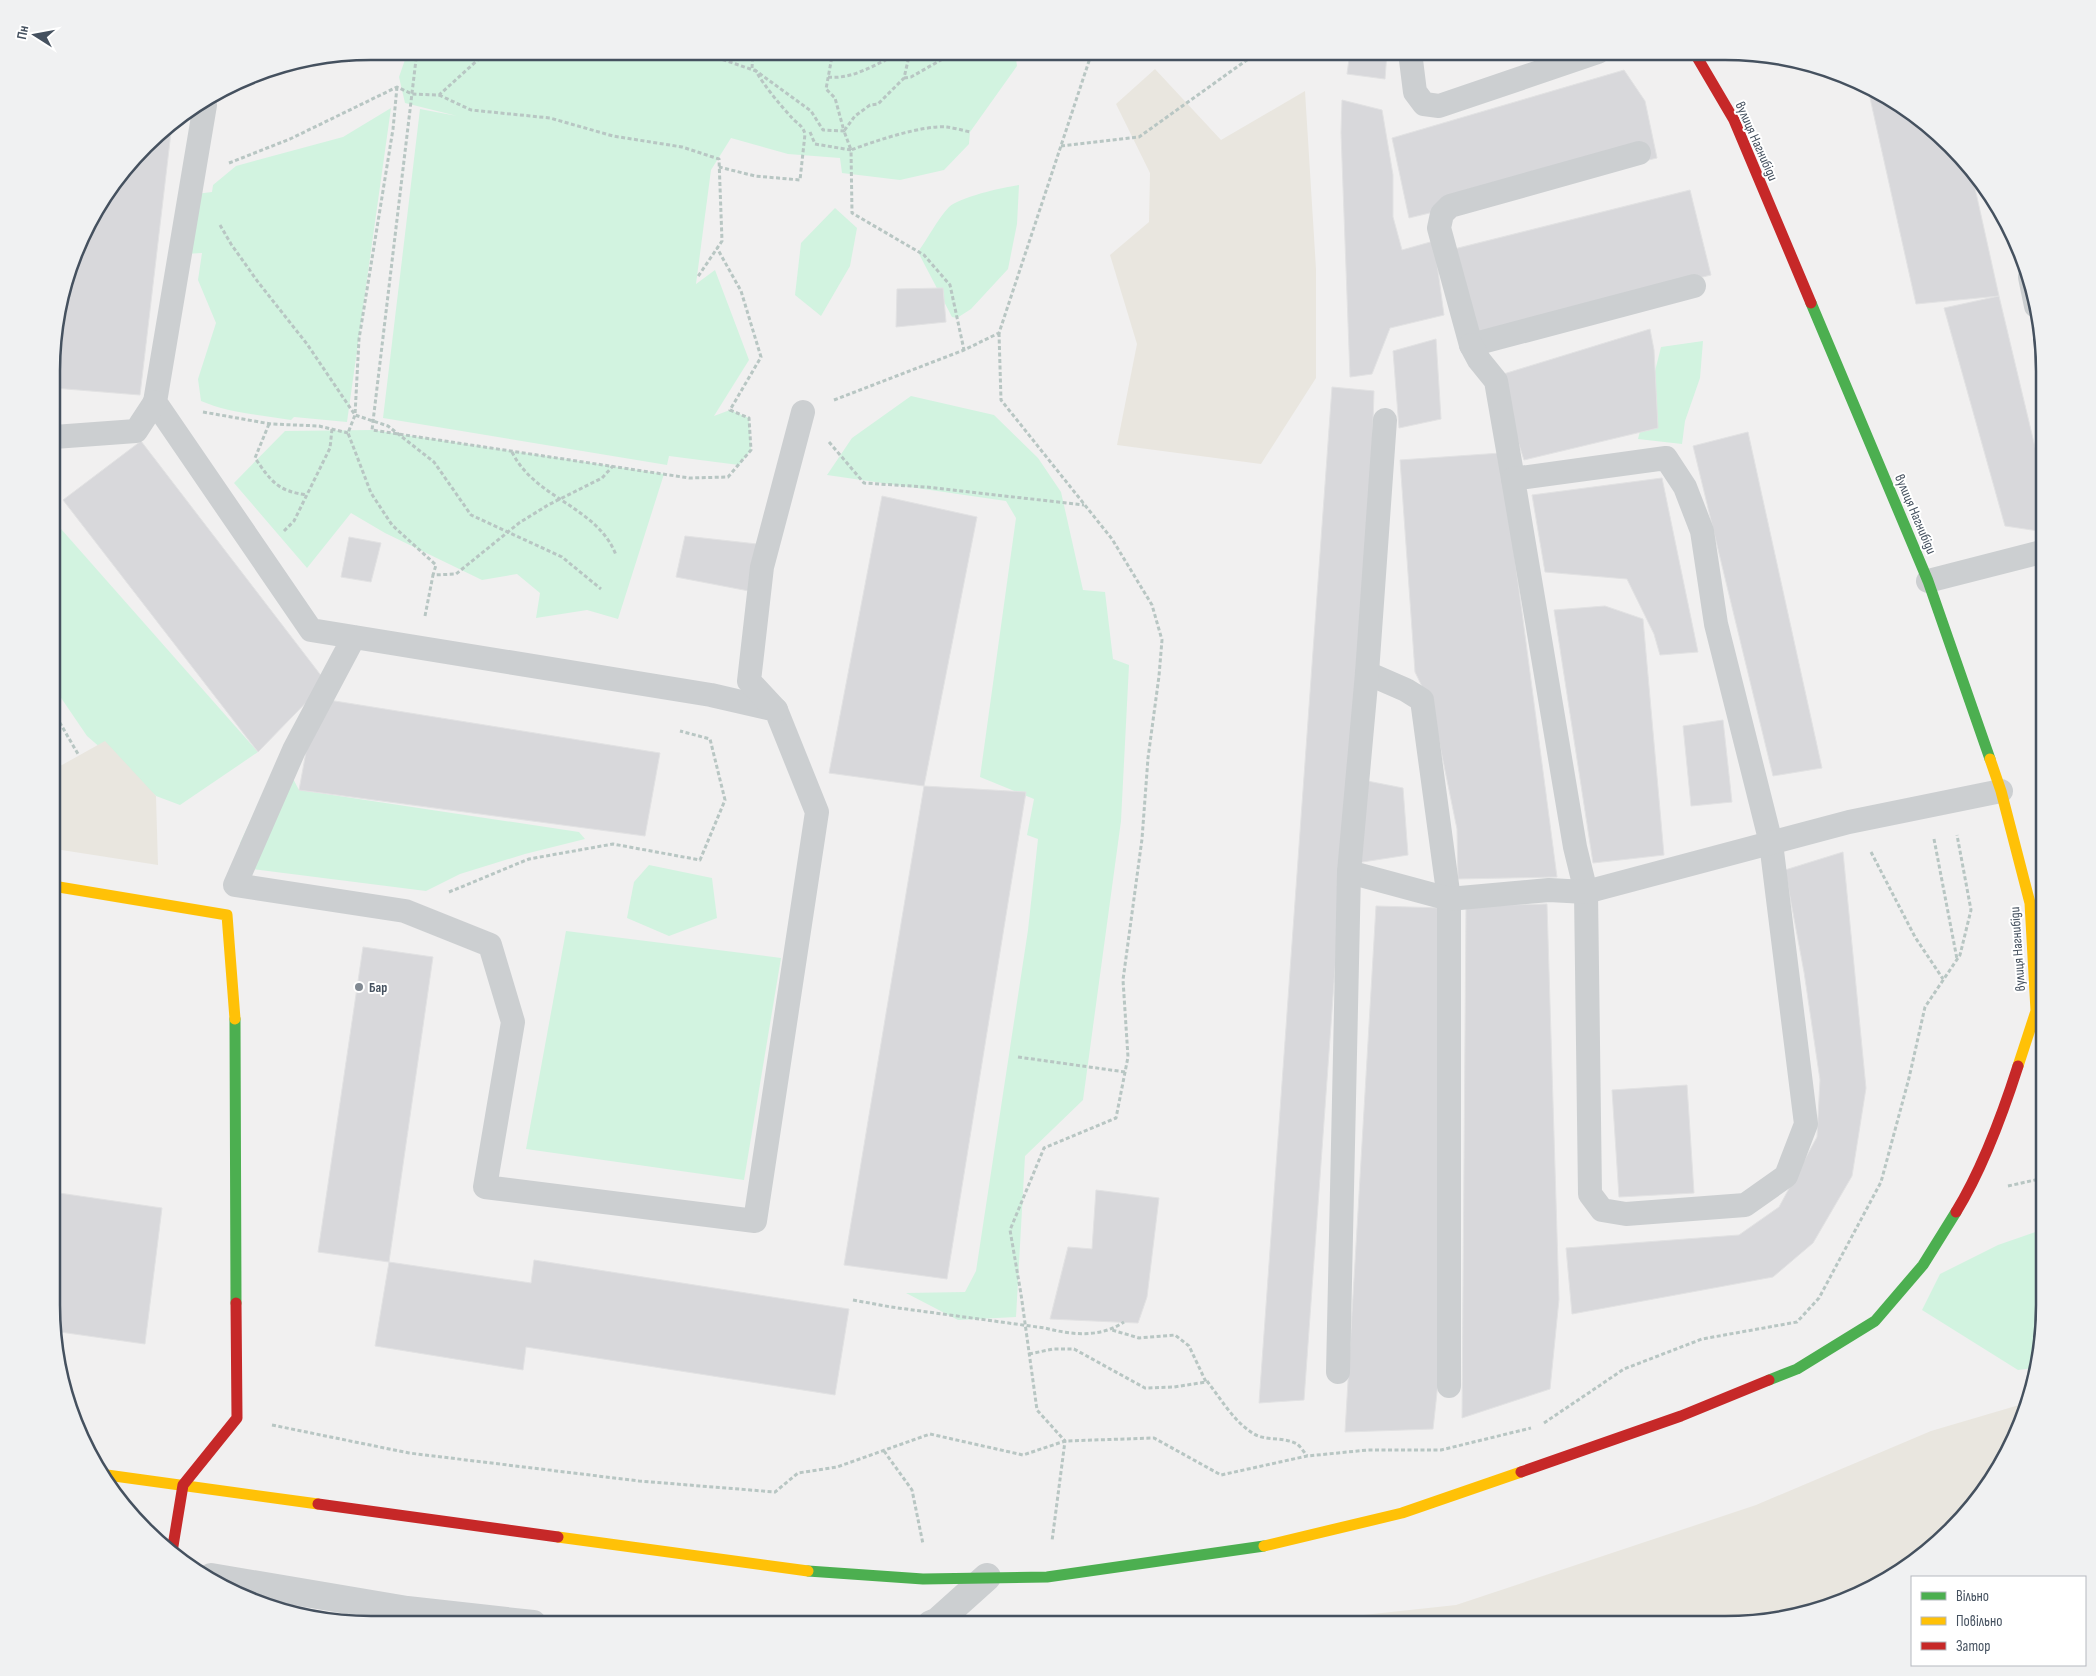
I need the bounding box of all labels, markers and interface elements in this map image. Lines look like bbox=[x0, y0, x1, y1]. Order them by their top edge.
north arrow bbox=[10, 10, 60, 60]
text: Пн bbox=[13, 24, 32, 41]
street label: вулиця Нагнибіди bbox=[1732, 99, 1782, 184]
street label: вулиця Нагнибіди bbox=[1891, 472, 1940, 557]
street label: вулиця Нагнибіди bbox=[2006, 906, 2029, 992]
place label: Бар bbox=[369, 979, 387, 996]
marker: Бар bbox=[353, 981, 365, 993]
legend bbox=[1911, 1576, 2086, 1666]
text: Вільно bbox=[1956, 1587, 1989, 1606]
text: Повільно bbox=[1956, 1612, 2002, 1631]
text: Затор bbox=[1956, 1637, 1990, 1656]

